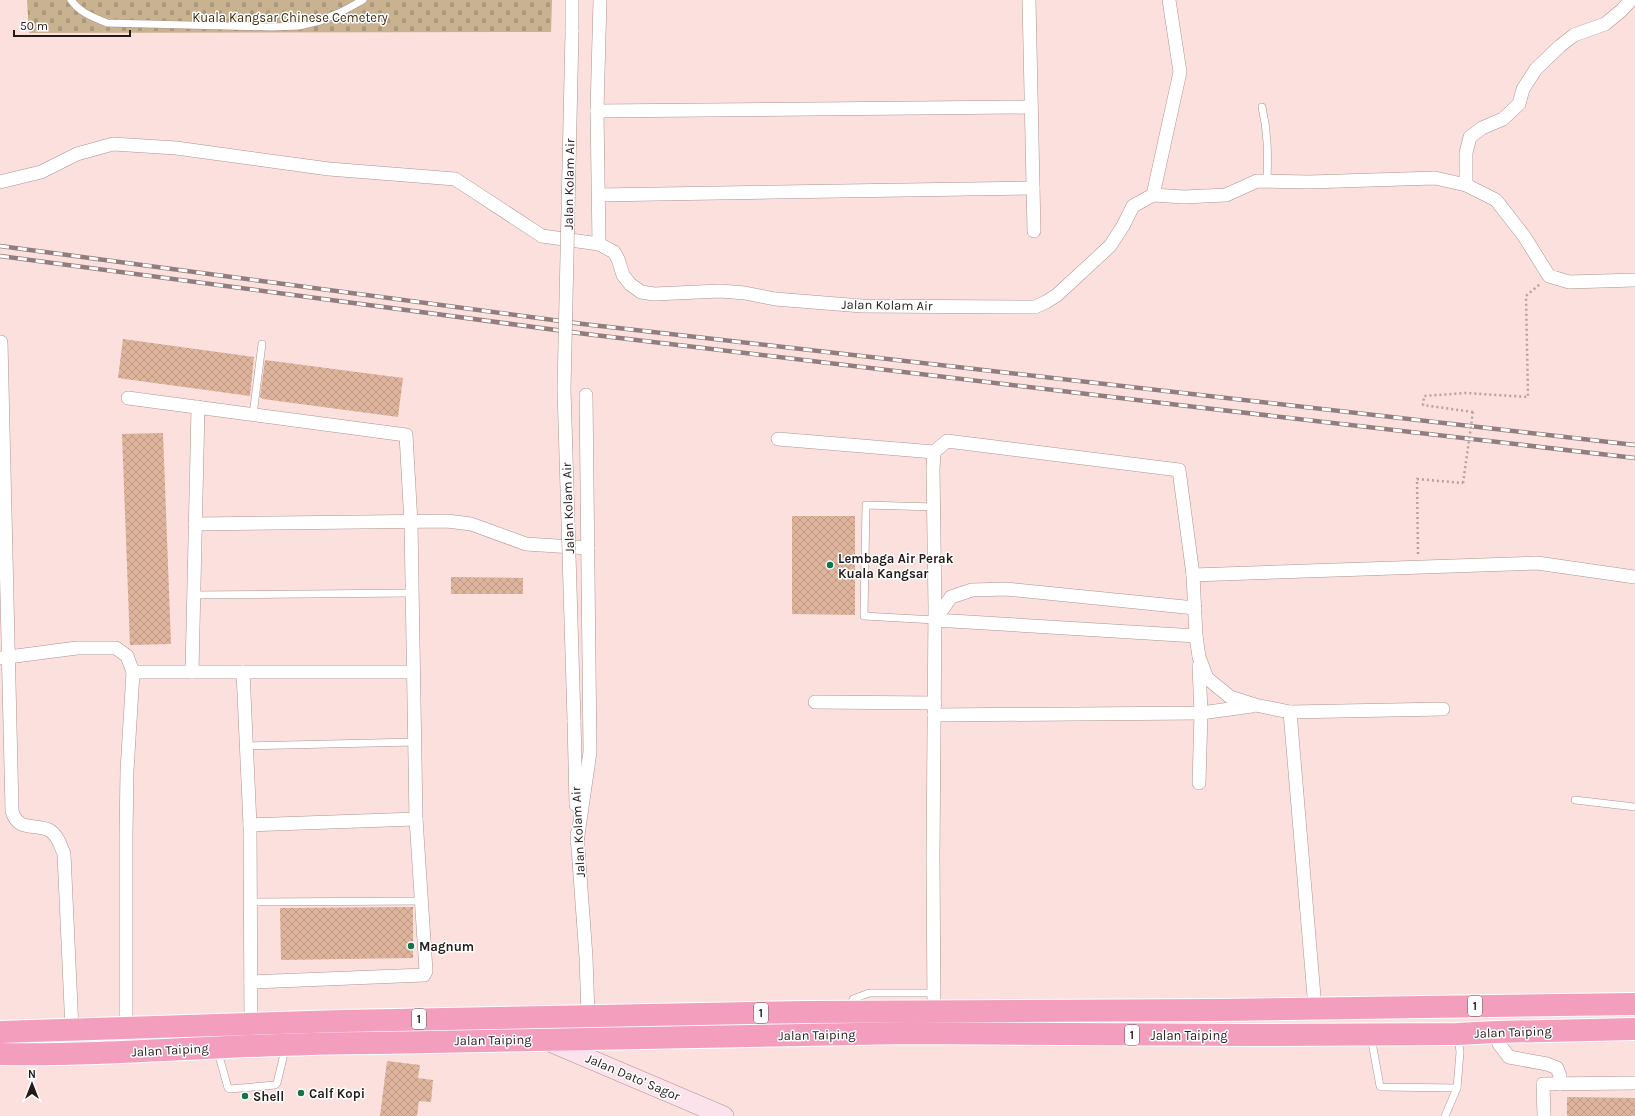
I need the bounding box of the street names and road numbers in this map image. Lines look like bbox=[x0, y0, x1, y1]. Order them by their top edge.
street label: Jalan Kolam Air bbox=[561, 138, 577, 230]
street label: Jalan Kolam Air bbox=[841, 297, 933, 313]
street label: Jalan Kolam Air bbox=[559, 462, 577, 554]
street label: Jalan Kolam Air bbox=[568, 786, 588, 878]
road number: 1 bbox=[1468, 996, 1482, 1016]
road number: 1 bbox=[754, 1003, 768, 1023]
road number: 1 bbox=[412, 1009, 426, 1029]
street label: Jalan Taiping bbox=[1474, 1023, 1552, 1041]
road number: 1 bbox=[1125, 1025, 1139, 1045]
street label: Jalan Taiping bbox=[778, 1027, 856, 1043]
street label: Jalan Taiping bbox=[1150, 1028, 1228, 1043]
street label: Jalan Taiping bbox=[454, 1032, 532, 1048]
street label: Jalan Taiping bbox=[131, 1040, 210, 1060]
street label: Jalan Dato' Sagor bbox=[584, 1050, 683, 1104]

